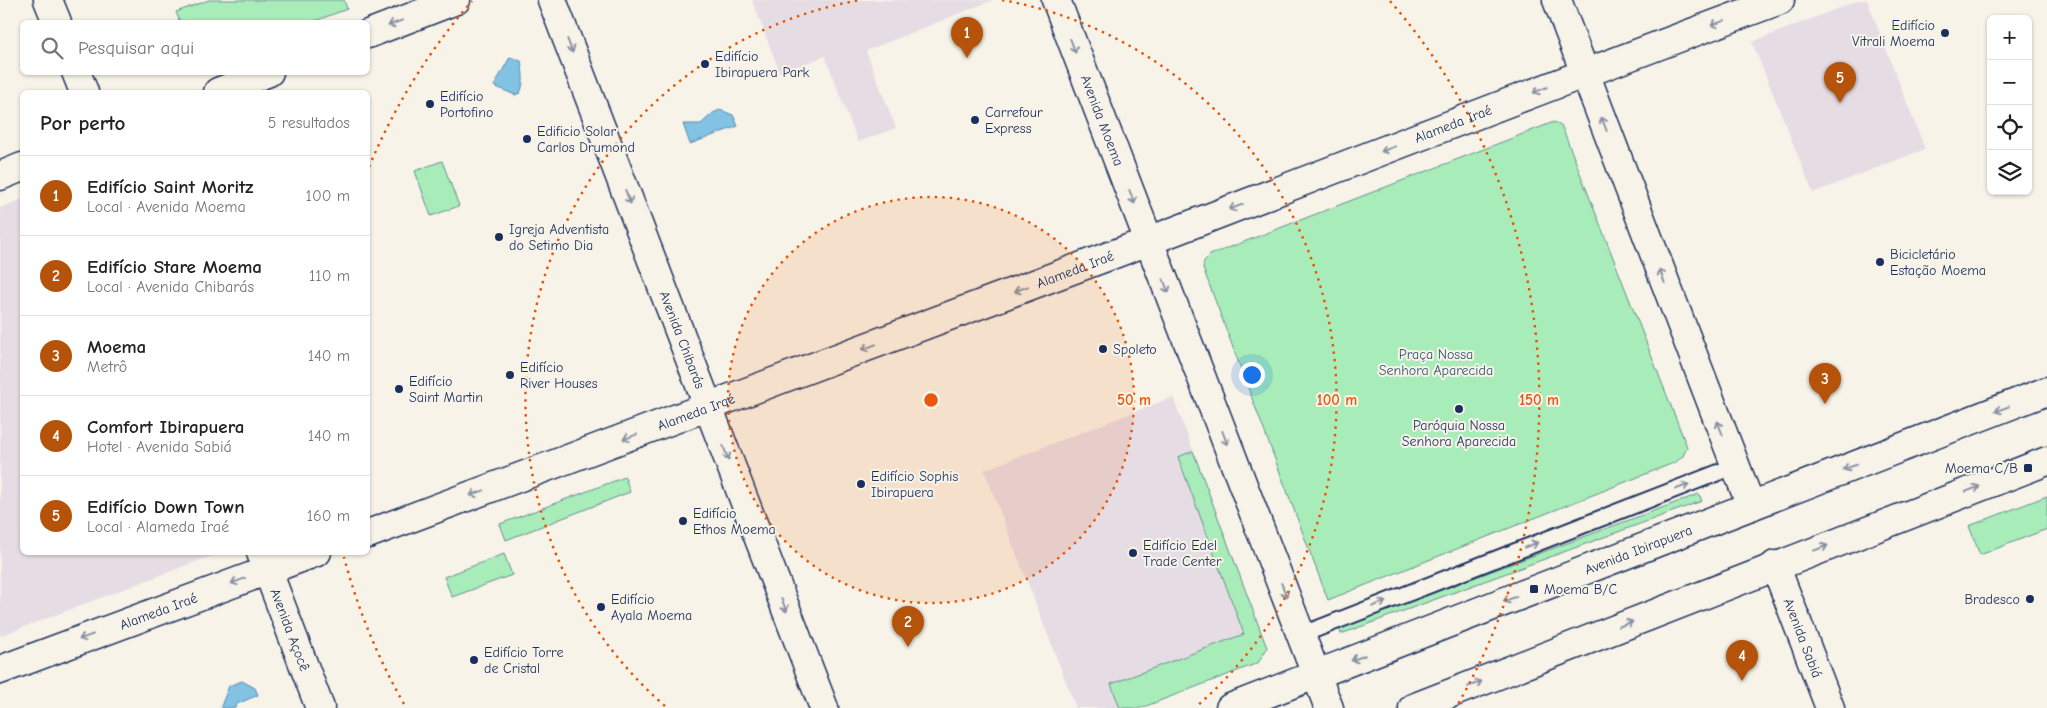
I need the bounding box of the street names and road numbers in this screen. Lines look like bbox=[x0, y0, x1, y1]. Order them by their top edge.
street label: Avenida Moema bbox=[1077, 73, 1127, 168]
street label: Alameda Iraé bbox=[1412, 102, 1494, 147]
street label: Alameda Iraé bbox=[1034, 247, 1116, 292]
street label: Avenida Chibarás bbox=[656, 289, 709, 391]
street label: Alameda Iraé bbox=[655, 390, 737, 435]
street label: Avenida Ibirapuera bbox=[1582, 522, 1695, 579]
street label: Avenida Açocê bbox=[266, 586, 313, 674]
street label: Alameda Iraé bbox=[117, 589, 200, 634]
street label: Avenida Sabiá bbox=[1780, 596, 1826, 680]

